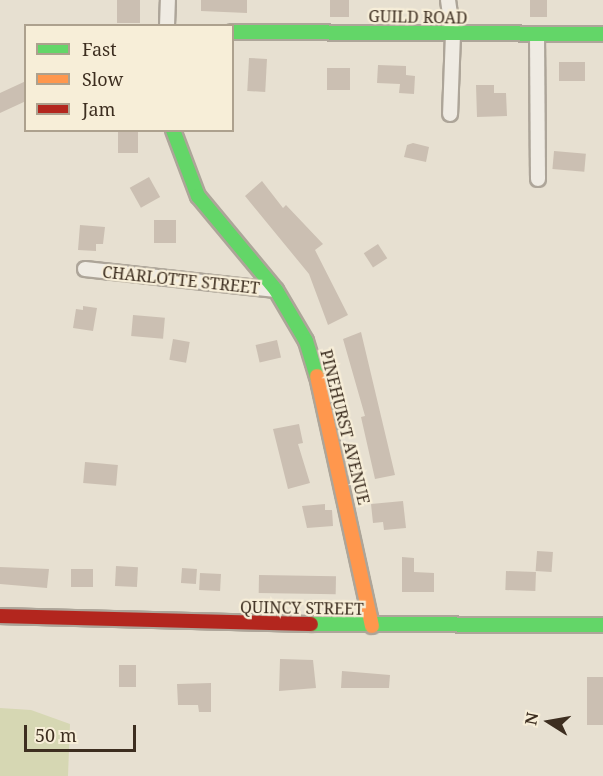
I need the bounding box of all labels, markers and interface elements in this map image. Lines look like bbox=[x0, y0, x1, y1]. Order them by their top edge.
street label: GUILD ROAD bbox=[368, 7, 468, 27]
legend bbox=[24, 24, 234, 132]
text: Fast bbox=[82, 37, 117, 61]
text: Slow bbox=[82, 67, 123, 91]
text: Jam bbox=[82, 97, 116, 121]
street label: CHARLOTTE STREET bbox=[101, 262, 261, 298]
street label: PINEHURST AVENUE bbox=[316, 347, 374, 507]
street label: QUINCY STREET bbox=[240, 597, 364, 619]
north arrow bbox=[519, 692, 579, 752]
text: N bbox=[519, 710, 543, 727]
scale bar bbox=[27, 713, 140, 751]
text: 50 m bbox=[35, 723, 77, 747]

